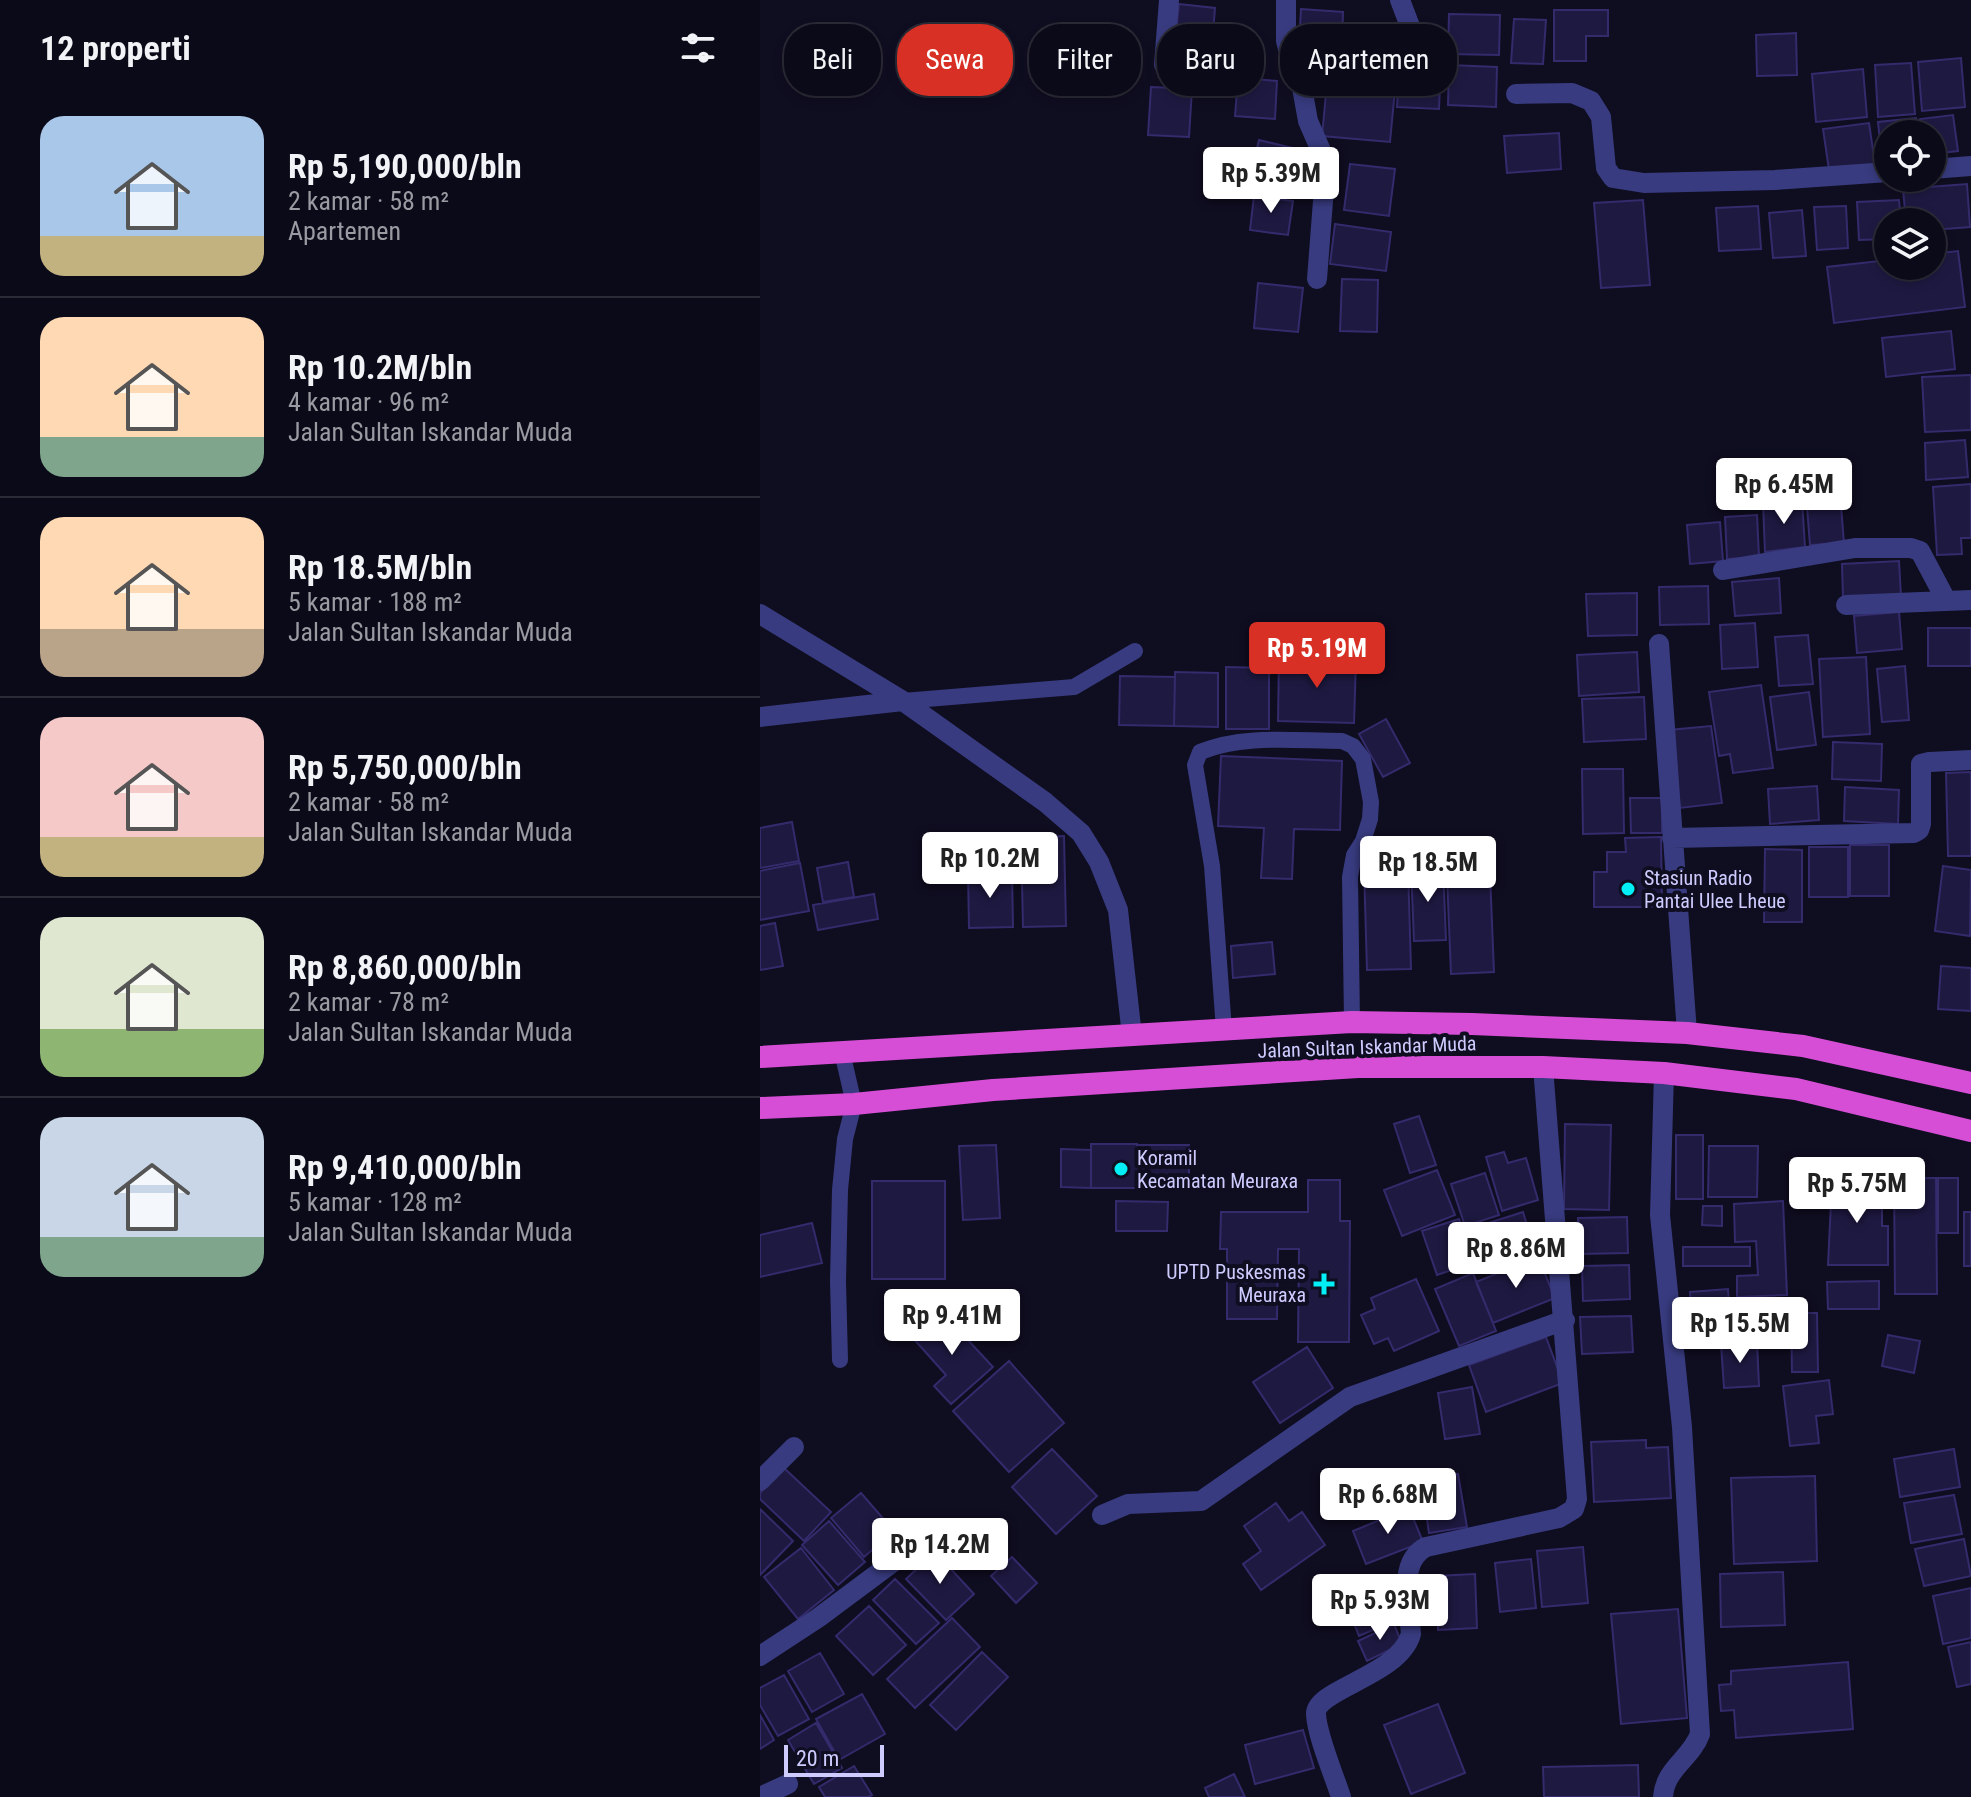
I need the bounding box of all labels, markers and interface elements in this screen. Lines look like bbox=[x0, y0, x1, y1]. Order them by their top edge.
chip: Beli bbox=[784, 24, 881, 96]
chip: Sewa bbox=[897, 24, 1013, 96]
chip: Filter bbox=[1029, 24, 1141, 96]
chip: Baru bbox=[1157, 24, 1264, 96]
chip: Apartemen bbox=[1280, 24, 1457, 96]
icon: filters bbox=[676, 26, 720, 70]
text: 12 properti bbox=[40, 28, 191, 68]
map controls bbox=[1874, 120, 1946, 280]
button: locate bbox=[1874, 120, 1946, 192]
text: Rp 5,190,000/bln bbox=[288, 146, 522, 186]
pin: Rp 5.39M bbox=[1188, 147, 1354, 215]
icon: home bbox=[104, 148, 200, 244]
text: Rp 5.39M bbox=[1221, 158, 1321, 188]
text: 2 kamar · 58 m² bbox=[288, 186, 449, 216]
button: layers bbox=[1874, 208, 1946, 280]
text: Apartemen bbox=[288, 216, 401, 246]
text: Rp 10.2M/bln bbox=[288, 347, 472, 387]
icon: home bbox=[104, 349, 200, 445]
text: 4 kamar · 96 m² bbox=[288, 387, 449, 417]
text: Jalan Sultan Iskandar Muda bbox=[288, 417, 573, 447]
pin: Rp 6.45M bbox=[1701, 458, 1867, 526]
text: Rp 6.45M bbox=[1734, 469, 1834, 499]
text: Rp 18.5M/bln bbox=[288, 547, 472, 587]
icon: home bbox=[104, 549, 200, 645]
text: 5 kamar · 188 m² bbox=[288, 587, 462, 617]
text: Jalan Sultan Iskandar Muda bbox=[288, 617, 573, 647]
pin: Rp 5.19M bbox=[1234, 622, 1400, 690]
text: Rp 5.19M bbox=[1267, 633, 1367, 663]
text: Rp 5,750,000/bln bbox=[288, 747, 522, 787]
icon: home bbox=[104, 749, 200, 845]
text: 2 kamar · 58 m² bbox=[288, 787, 449, 817]
text: Jalan Sultan Iskandar Muda bbox=[288, 817, 573, 847]
pin: Rp 10.2M bbox=[907, 832, 1073, 900]
pin: Rp 18.5M bbox=[1345, 836, 1511, 904]
text: Rp 10.2M bbox=[940, 843, 1040, 873]
text: Rp 18.5M bbox=[1378, 847, 1478, 877]
place label: Stasiun Radio Pantai Ulee Lheue bbox=[1644, 866, 1786, 913]
marker: Stasiun Radio Pantai Ulee Lheue bbox=[1619, 880, 1637, 898]
text: Rp 8,860,000/bln bbox=[288, 947, 522, 987]
icon: home bbox=[104, 949, 200, 1045]
text: 2 kamar · 78 m² bbox=[288, 987, 449, 1017]
text: Jalan Sultan Iskandar Muda bbox=[288, 1017, 573, 1047]
street label: Jalan Sultan Iskandar Muda bbox=[1257, 1031, 1477, 1063]
place label: Koramil Kecamatan Meuraxa bbox=[1137, 1146, 1298, 1193]
text: Rp 9,410,000/bln bbox=[288, 1147, 522, 1187]
icon: home bbox=[104, 1149, 200, 1245]
pin: Rp 5.75M bbox=[1774, 1157, 1940, 1225]
marker: Koramil Kecamatan Meuraxa bbox=[1112, 1160, 1130, 1178]
text: Rp 5.75M bbox=[1807, 1168, 1907, 1198]
text: 5 kamar · 128 m² bbox=[288, 1187, 462, 1217]
text: Jalan Sultan Iskandar Muda bbox=[288, 1217, 573, 1247]
pin: Rp 8.86M bbox=[1433, 1222, 1599, 1290]
text: Rp 8.86M bbox=[1466, 1233, 1566, 1263]
place label: UPTD Puskesmas Meuraxa bbox=[1166, 1260, 1306, 1307]
marker: UPTD Puskesmas Meuraxa bbox=[1313, 1273, 1335, 1295]
pin: Rp 9.41M bbox=[869, 1289, 1035, 1357]
pin: Rp 15.5M bbox=[1657, 1297, 1823, 1365]
text: Rp 9.41M bbox=[902, 1300, 1002, 1330]
text: Rp 15.5M bbox=[1690, 1308, 1790, 1338]
pin: Rp 6.68M bbox=[1305, 1468, 1471, 1536]
text: Rp 6.68M bbox=[1338, 1479, 1438, 1509]
pin: Rp 14.2M bbox=[857, 1518, 1023, 1586]
text: Rp 14.2M bbox=[890, 1529, 990, 1559]
pin: Rp 5.93M bbox=[1297, 1574, 1463, 1642]
text: Rp 5.93M bbox=[1330, 1585, 1430, 1615]
scale bar bbox=[784, 1741, 884, 1777]
text: 20 m bbox=[796, 1746, 839, 1771]

